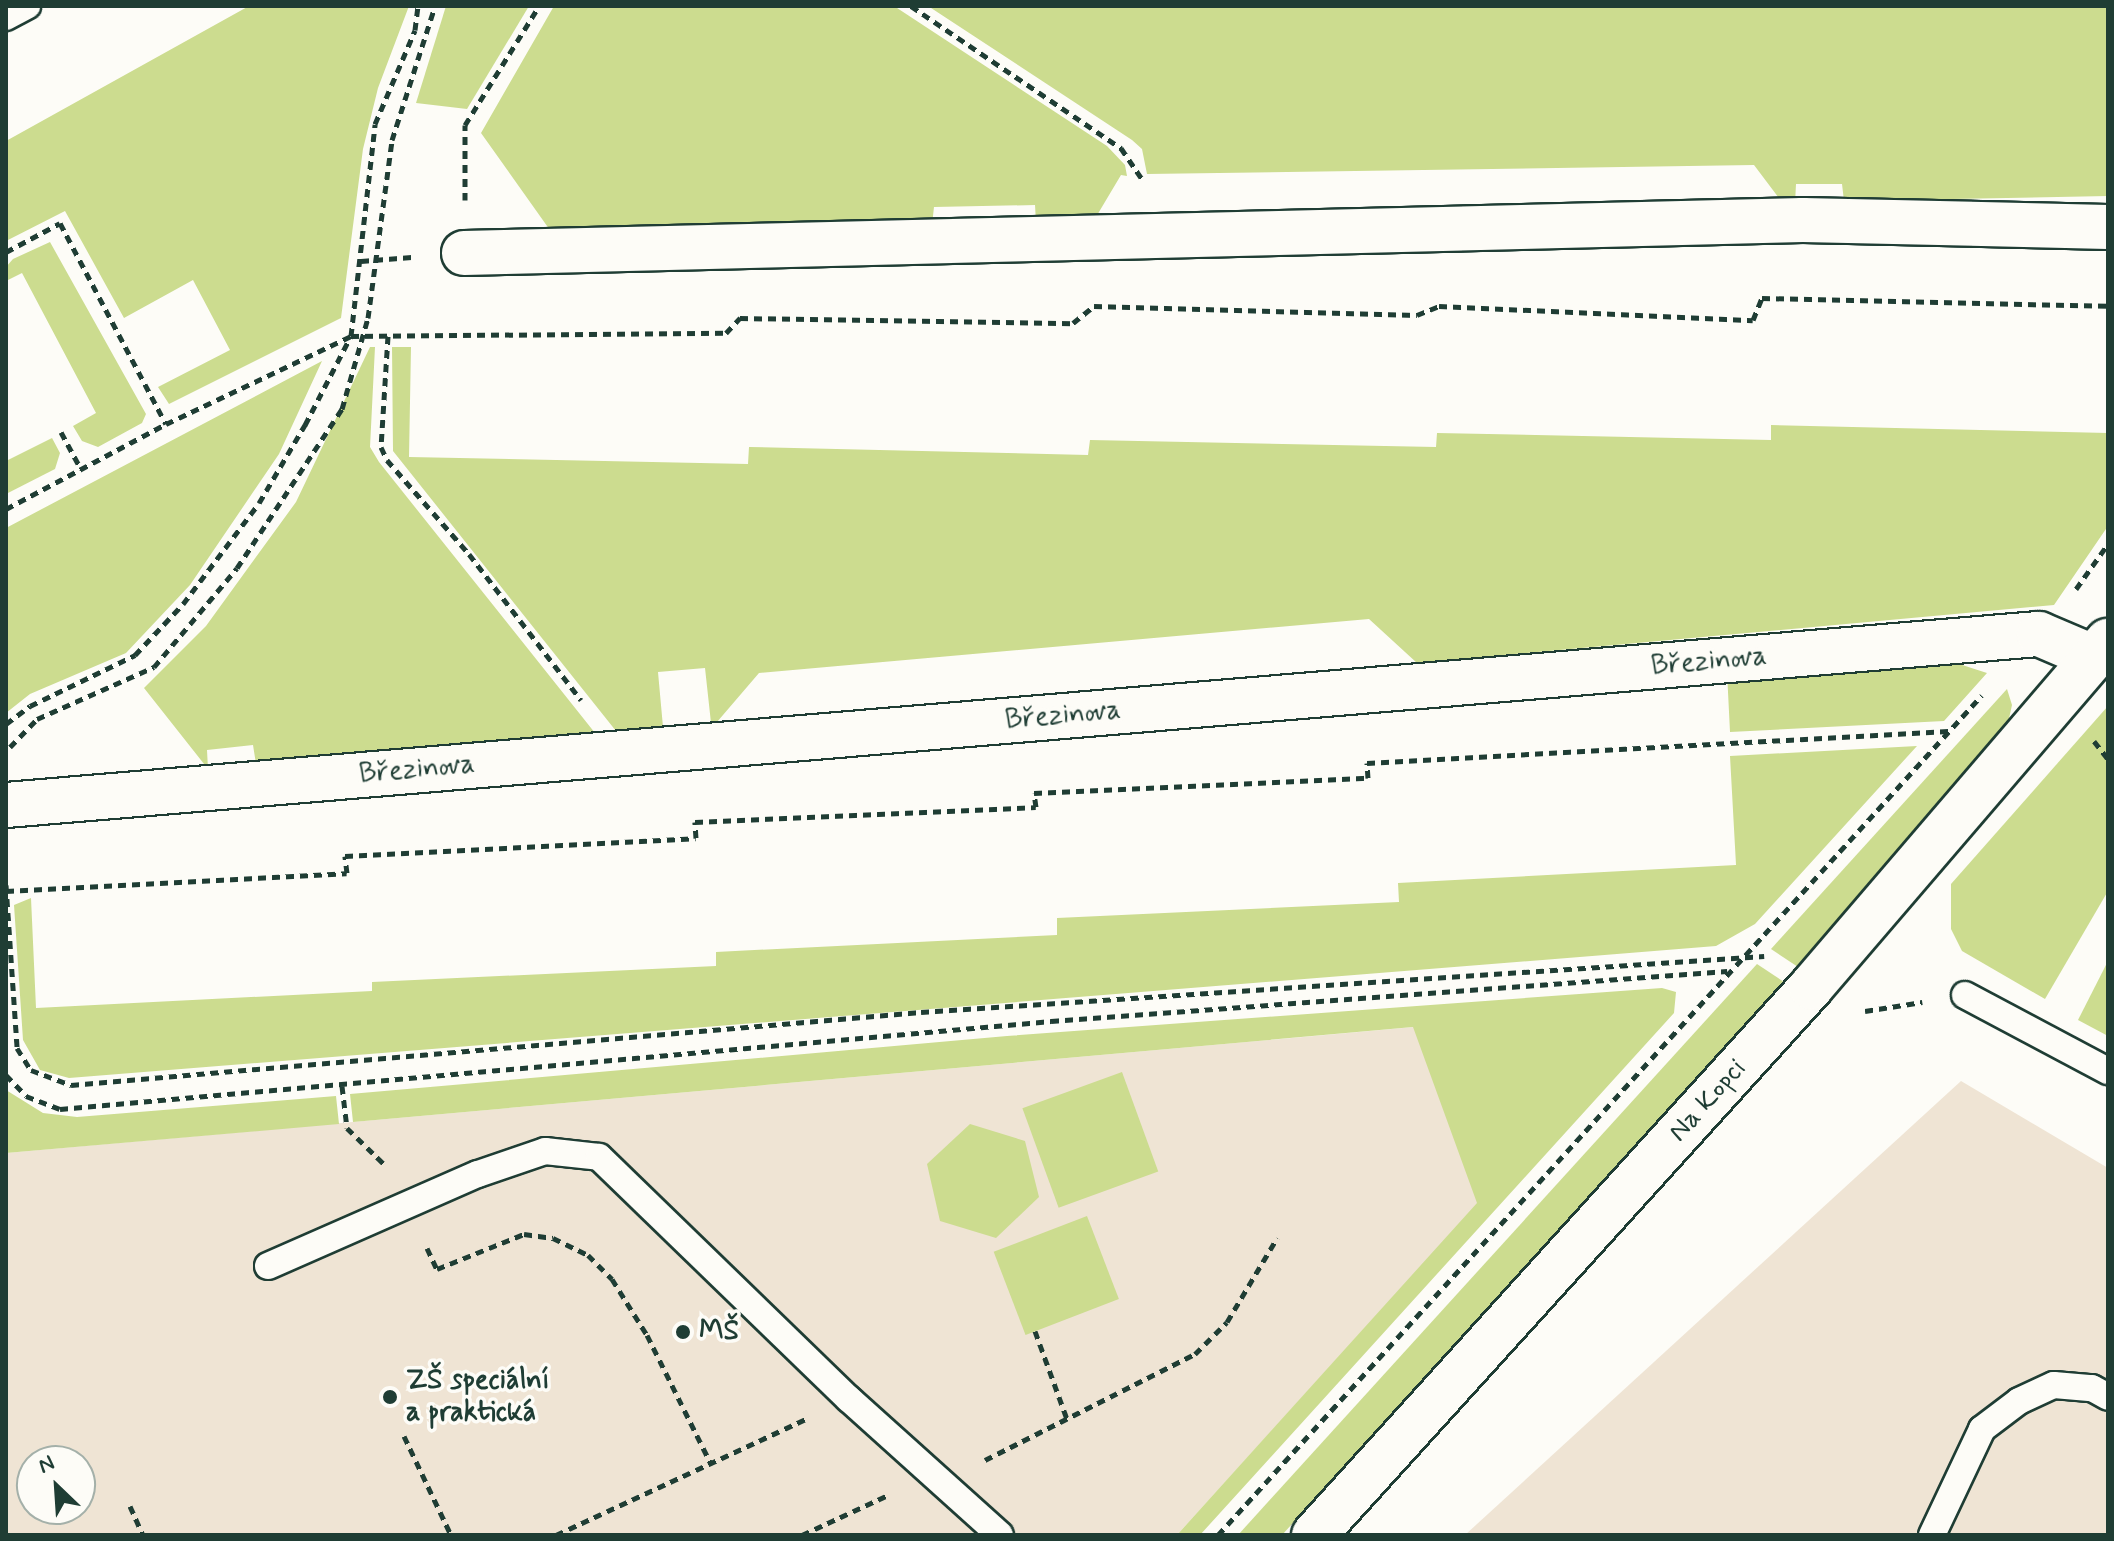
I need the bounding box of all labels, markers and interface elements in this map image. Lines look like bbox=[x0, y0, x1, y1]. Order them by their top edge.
street label: Březinova bbox=[1650, 640, 1768, 684]
street label: Březinova bbox=[1004, 694, 1122, 738]
street label: Březinova bbox=[358, 748, 476, 792]
street label: Na Kopci bbox=[1661, 1052, 1755, 1150]
place label: MŠ bbox=[699, 1315, 739, 1349]
marker: MŠ bbox=[674, 1323, 692, 1341]
place label: ZŠ speciální a praktická bbox=[406, 1364, 550, 1430]
marker: ZŠ speciální a praktická bbox=[381, 1388, 399, 1406]
north arrow bbox=[16, 1445, 96, 1525]
text: N bbox=[34, 1449, 59, 1481]

